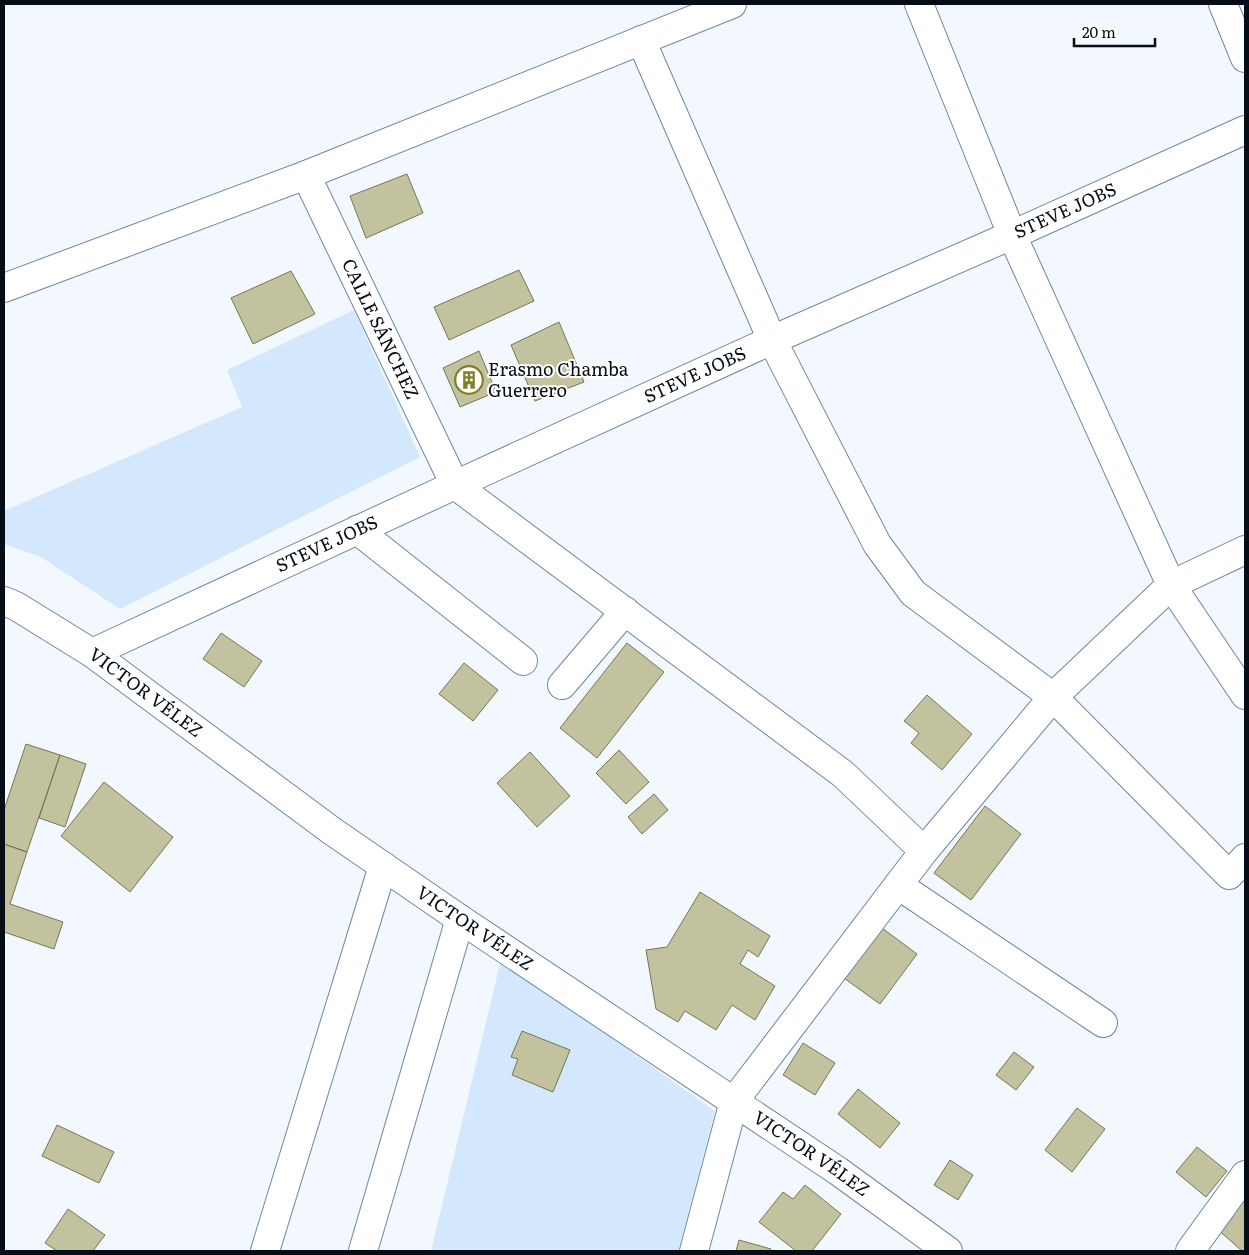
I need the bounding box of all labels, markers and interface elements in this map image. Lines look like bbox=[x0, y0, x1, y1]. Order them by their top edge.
scale bar bbox=[1074, 15, 1155, 47]
text: 20 m bbox=[1082, 20, 1116, 43]
street label: STEVE JOBS bbox=[1009, 175, 1120, 244]
street label: CALLE SÁNCHEZ bbox=[336, 254, 427, 403]
street label: STEVE JOBS bbox=[639, 339, 750, 409]
place label: Erasmo Chamba Guerrero bbox=[488, 355, 629, 403]
building icon: Erasmo Chamba Guerrero bbox=[454, 365, 484, 395]
street label: STEVE JOBS bbox=[271, 508, 382, 578]
street label: VICTOR VÉLEZ bbox=[84, 640, 209, 743]
street label: VICTOR VÉLEZ bbox=[412, 878, 539, 976]
street label: VICTOR VÉLEZ bbox=[748, 1103, 876, 1202]

